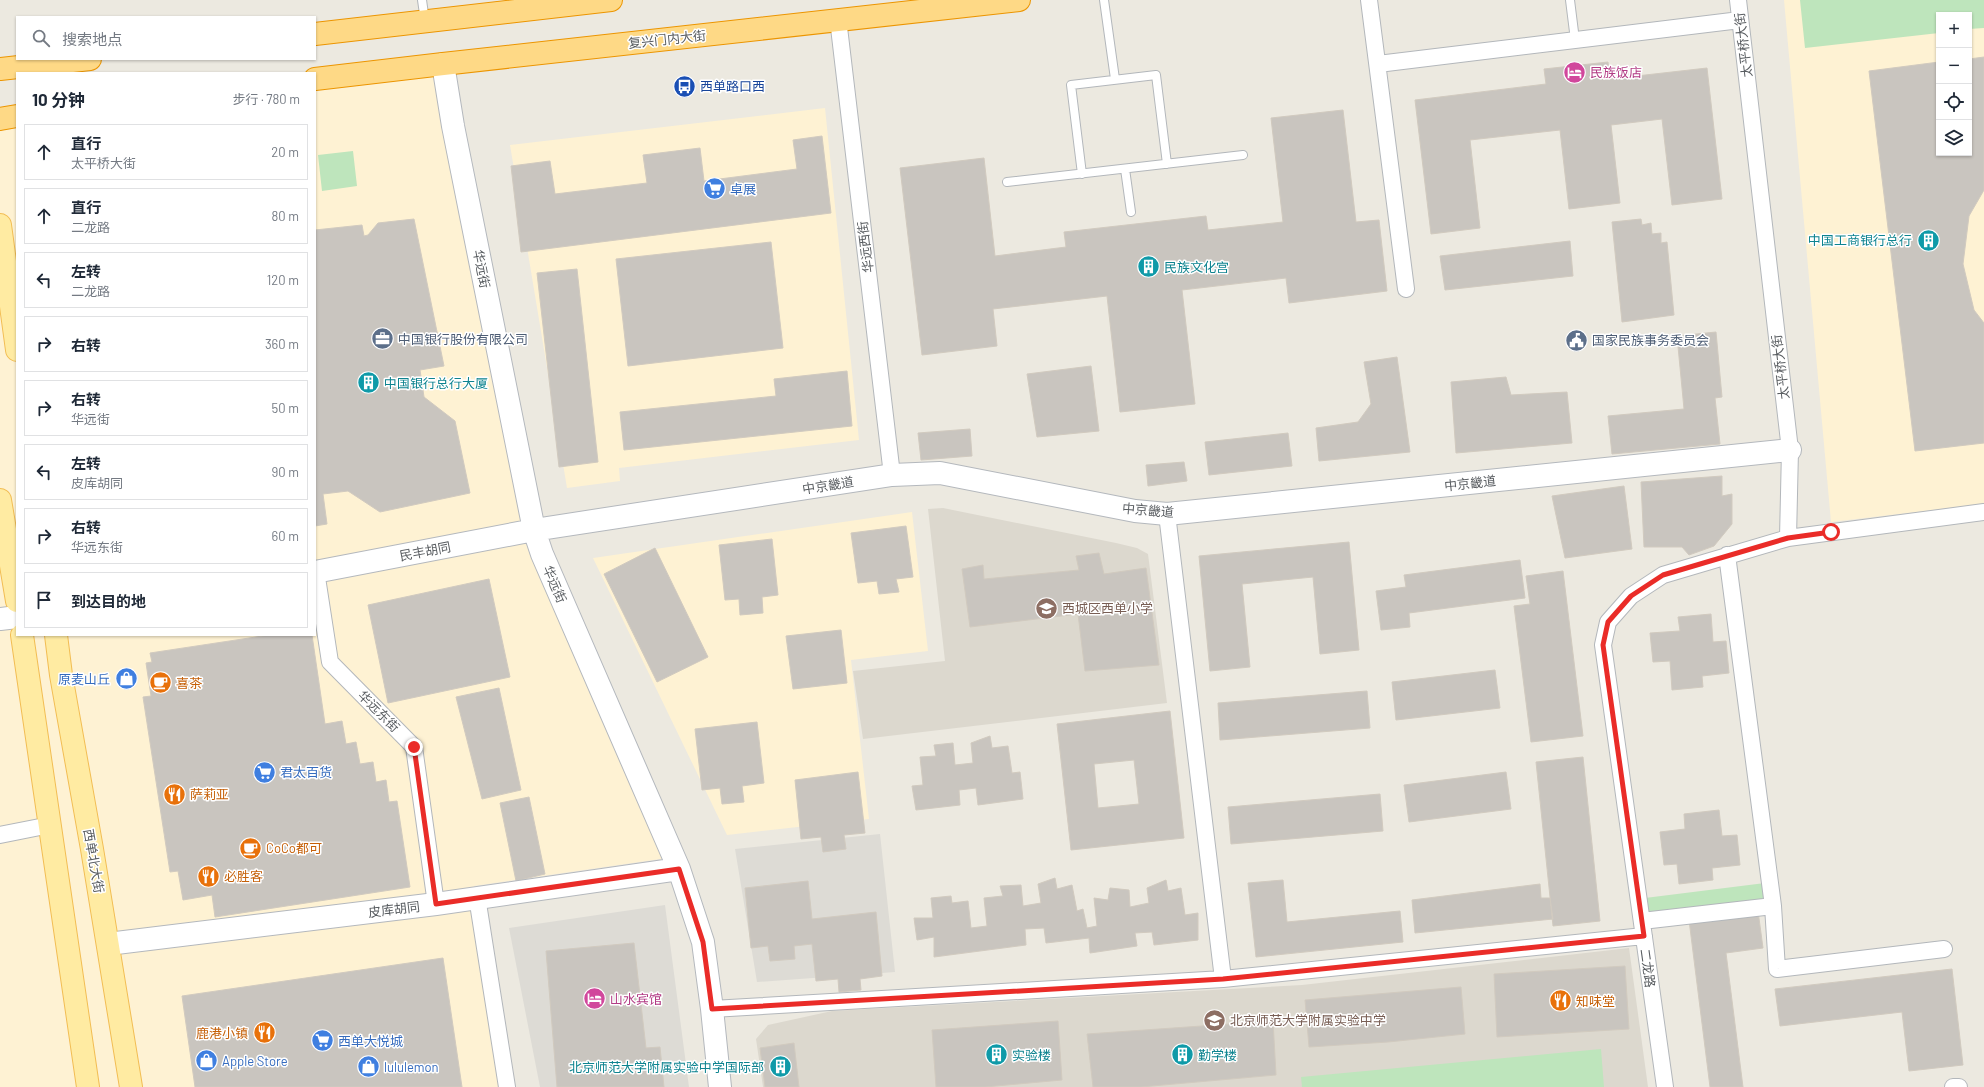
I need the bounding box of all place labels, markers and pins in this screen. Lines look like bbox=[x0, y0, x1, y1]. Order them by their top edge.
hotel icon: 民族饭店 bbox=[1561, 59, 1587, 85]
place label: 民族饭店 bbox=[1590, 64, 1642, 80]
bus stop icon: 西单路口西 bbox=[671, 73, 697, 99]
place label: 西单路口西 bbox=[700, 78, 765, 94]
supermarket icon: 卓展 bbox=[702, 176, 728, 202]
place label: 卓展 bbox=[730, 181, 756, 197]
building icon: 中国工商银行总行 bbox=[1915, 227, 1941, 253]
place label: 中国工商银行总行 bbox=[1808, 232, 1912, 248]
building icon: 民族文化宫 bbox=[1135, 254, 1161, 280]
place label: 民族文化宫 bbox=[1164, 259, 1229, 275]
office icon: 中国银行股份有限公司 bbox=[370, 326, 396, 352]
public building icon: 国家民族事务委员会 bbox=[1563, 327, 1589, 353]
place label: 中国银行股份有限公司 bbox=[398, 331, 528, 347]
place label: 国家民族事务委员会 bbox=[1592, 332, 1709, 348]
building icon: 中国银行总行大厦 bbox=[355, 370, 381, 396]
place label: 中国银行总行大厦 bbox=[384, 375, 488, 391]
school or university icon: 西城区西单小学 bbox=[1034, 595, 1060, 621]
place label: 西城区西单小学 bbox=[1062, 600, 1153, 616]
shop icon: 原麦山丘 bbox=[113, 666, 139, 692]
cafe icon: 喜茶 bbox=[147, 670, 173, 696]
place label: 原麦山丘 bbox=[58, 671, 110, 687]
place label: 喜茶 bbox=[176, 675, 203, 691]
supermarket icon: 君太百货 bbox=[252, 759, 278, 785]
place label: 君太百货 bbox=[280, 764, 332, 780]
restaurant icon: 萨莉亚 bbox=[161, 781, 187, 807]
place label: 萨莉亚 bbox=[190, 786, 229, 802]
cafe icon: CoCo都可 bbox=[237, 835, 263, 861]
place label: CoCo都可 bbox=[266, 840, 322, 856]
restaurant icon: 必胜客 bbox=[196, 863, 222, 889]
place label: 必胜客 bbox=[224, 868, 263, 884]
hotel icon: 山水宾馆 bbox=[582, 986, 608, 1012]
restaurant icon: 知味堂 bbox=[1548, 988, 1574, 1014]
place label: 山水宾馆 bbox=[610, 991, 662, 1007]
place label: 知味堂 bbox=[1576, 993, 1615, 1009]
school or university icon: 北京师范大学附属实验中学 bbox=[1201, 1007, 1227, 1033]
place label: 北京师范大学附属实验中学 bbox=[1230, 1012, 1386, 1028]
restaurant icon: 鹿港小镇 bbox=[251, 1020, 277, 1046]
place label: 鹿港小镇 bbox=[196, 1025, 248, 1041]
supermarket icon: 西单大悦城 bbox=[309, 1028, 335, 1054]
place label: 西单大悦城 bbox=[338, 1033, 403, 1049]
building icon: 实验楼 bbox=[984, 1042, 1010, 1068]
building icon: 勤学楼 bbox=[1169, 1042, 1195, 1068]
place label: 实验楼 bbox=[1012, 1047, 1051, 1063]
place label: 勤学楼 bbox=[1198, 1047, 1237, 1063]
shop icon: Apple Store bbox=[193, 1048, 219, 1074]
place label: Apple Store bbox=[222, 1053, 288, 1069]
shop icon: lululemon bbox=[356, 1054, 382, 1080]
building icon: 北京师范大学附属实验中学国际部 bbox=[767, 1054, 793, 1080]
place label: lululemon bbox=[384, 1059, 439, 1075]
place label: 北京师范大学附属实验中学国际部 bbox=[569, 1059, 764, 1075]

